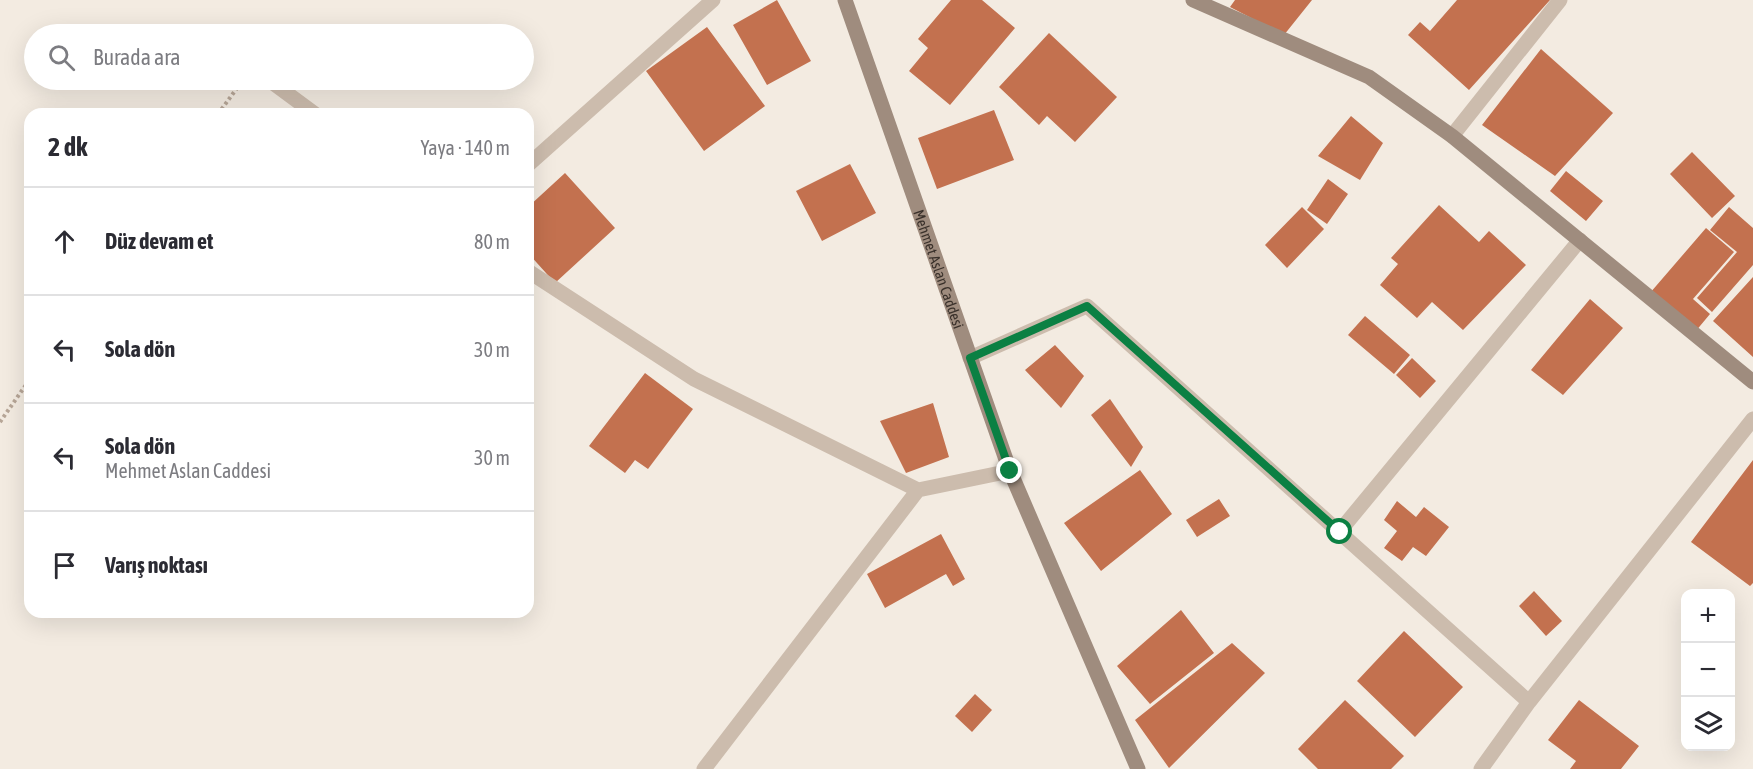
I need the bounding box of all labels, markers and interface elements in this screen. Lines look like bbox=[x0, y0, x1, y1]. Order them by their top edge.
search box bbox=[24, 24, 534, 90]
icon: search bbox=[45, 41, 78, 74]
text: Burada ara bbox=[93, 44, 181, 70]
text: 2 dk bbox=[48, 132, 88, 162]
text: Yaya · 140 m bbox=[421, 136, 510, 159]
street label: Mehmet Aslan Caddesi bbox=[911, 207, 968, 331]
icon: ahead bbox=[48, 225, 81, 258]
text: Düz devam et bbox=[105, 228, 213, 254]
text: 80 m bbox=[474, 230, 510, 253]
icon: left bbox=[48, 333, 81, 366]
text: Sola dön bbox=[105, 336, 175, 362]
text: 30 m bbox=[474, 338, 510, 361]
text: Sola dön bbox=[105, 433, 175, 459]
icon: left bbox=[48, 441, 81, 474]
text: 30 m bbox=[474, 446, 510, 469]
route end bbox=[996, 457, 1022, 483]
text: Mehmet Aslan Caddesi bbox=[105, 459, 271, 482]
route start bbox=[1326, 518, 1352, 544]
icon: arrive bbox=[48, 549, 81, 582]
text: Varış noktası bbox=[105, 552, 208, 578]
map controls bbox=[1681, 589, 1735, 751]
button: + bbox=[1681, 589, 1735, 643]
button: − bbox=[1681, 643, 1735, 697]
button: layers bbox=[1681, 697, 1735, 751]

